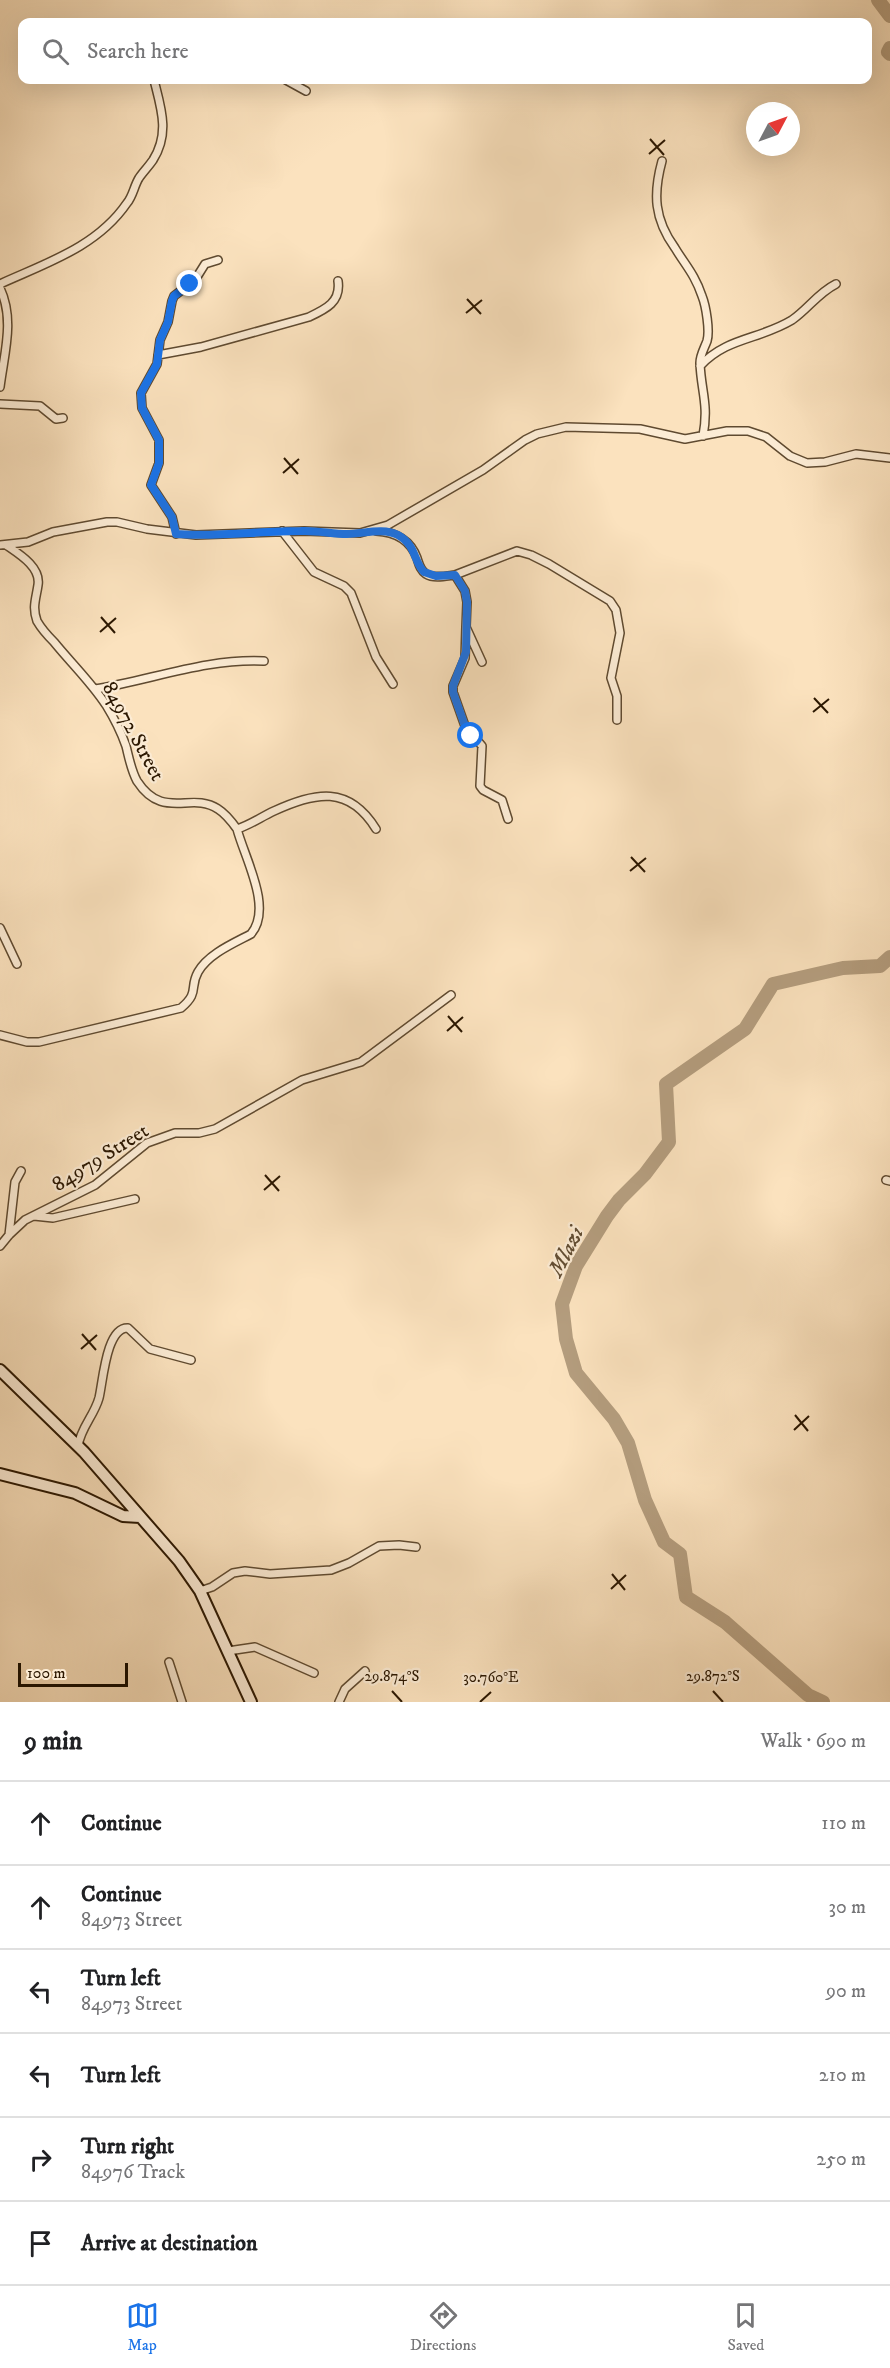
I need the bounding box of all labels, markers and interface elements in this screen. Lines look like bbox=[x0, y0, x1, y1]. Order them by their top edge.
search box bbox=[18, 18, 872, 84]
icon: search bbox=[39, 35, 72, 68]
text: Search here bbox=[87, 38, 189, 65]
north arrow bbox=[746, 102, 800, 156]
route end bbox=[176, 270, 202, 296]
street label: 84972 Street bbox=[96, 677, 170, 786]
route start bbox=[457, 722, 483, 748]
street label: 84979 Street bbox=[48, 1118, 154, 1198]
water label: Mlazi bbox=[542, 1221, 591, 1283]
scale bar bbox=[18, 1660, 128, 1688]
text: 100 m bbox=[27, 1663, 66, 1683]
text: 29.874°S bbox=[365, 1667, 420, 1686]
text: 29.872°S bbox=[686, 1667, 740, 1686]
text: 30.760°E bbox=[463, 1668, 519, 1687]
text: 9 min bbox=[24, 1725, 82, 1758]
text: Walk · 690 m bbox=[761, 1729, 866, 1754]
icon: ahead bbox=[24, 1807, 57, 1840]
text: Continue bbox=[81, 1810, 162, 1837]
text: 110 m bbox=[821, 1811, 866, 1836]
text: Continue bbox=[81, 1881, 162, 1908]
icon: ahead bbox=[24, 1891, 57, 1924]
text: 30 m bbox=[828, 1895, 866, 1920]
text: 84973 Street bbox=[81, 1908, 182, 1933]
text: Turn left bbox=[81, 1965, 161, 1992]
icon: left bbox=[24, 1975, 57, 2008]
text: 90 m bbox=[826, 1979, 866, 2004]
text: 84973 Street bbox=[81, 1992, 182, 2017]
icon: left bbox=[24, 2059, 57, 2092]
text: Turn left bbox=[81, 2062, 161, 2089]
text: 210 m bbox=[819, 2063, 866, 2088]
text: Turn right bbox=[81, 2133, 174, 2160]
icon: right bbox=[24, 2143, 57, 2176]
text: 250 m bbox=[816, 2147, 866, 2172]
text: 84976 Track bbox=[81, 2160, 185, 2185]
icon: arrive bbox=[24, 2227, 57, 2260]
text: Arrive at destination bbox=[81, 2230, 258, 2257]
tab: Map bbox=[126, 2299, 159, 2355]
tab: Directions bbox=[410, 2299, 476, 2355]
tab: Saved bbox=[728, 2299, 764, 2355]

